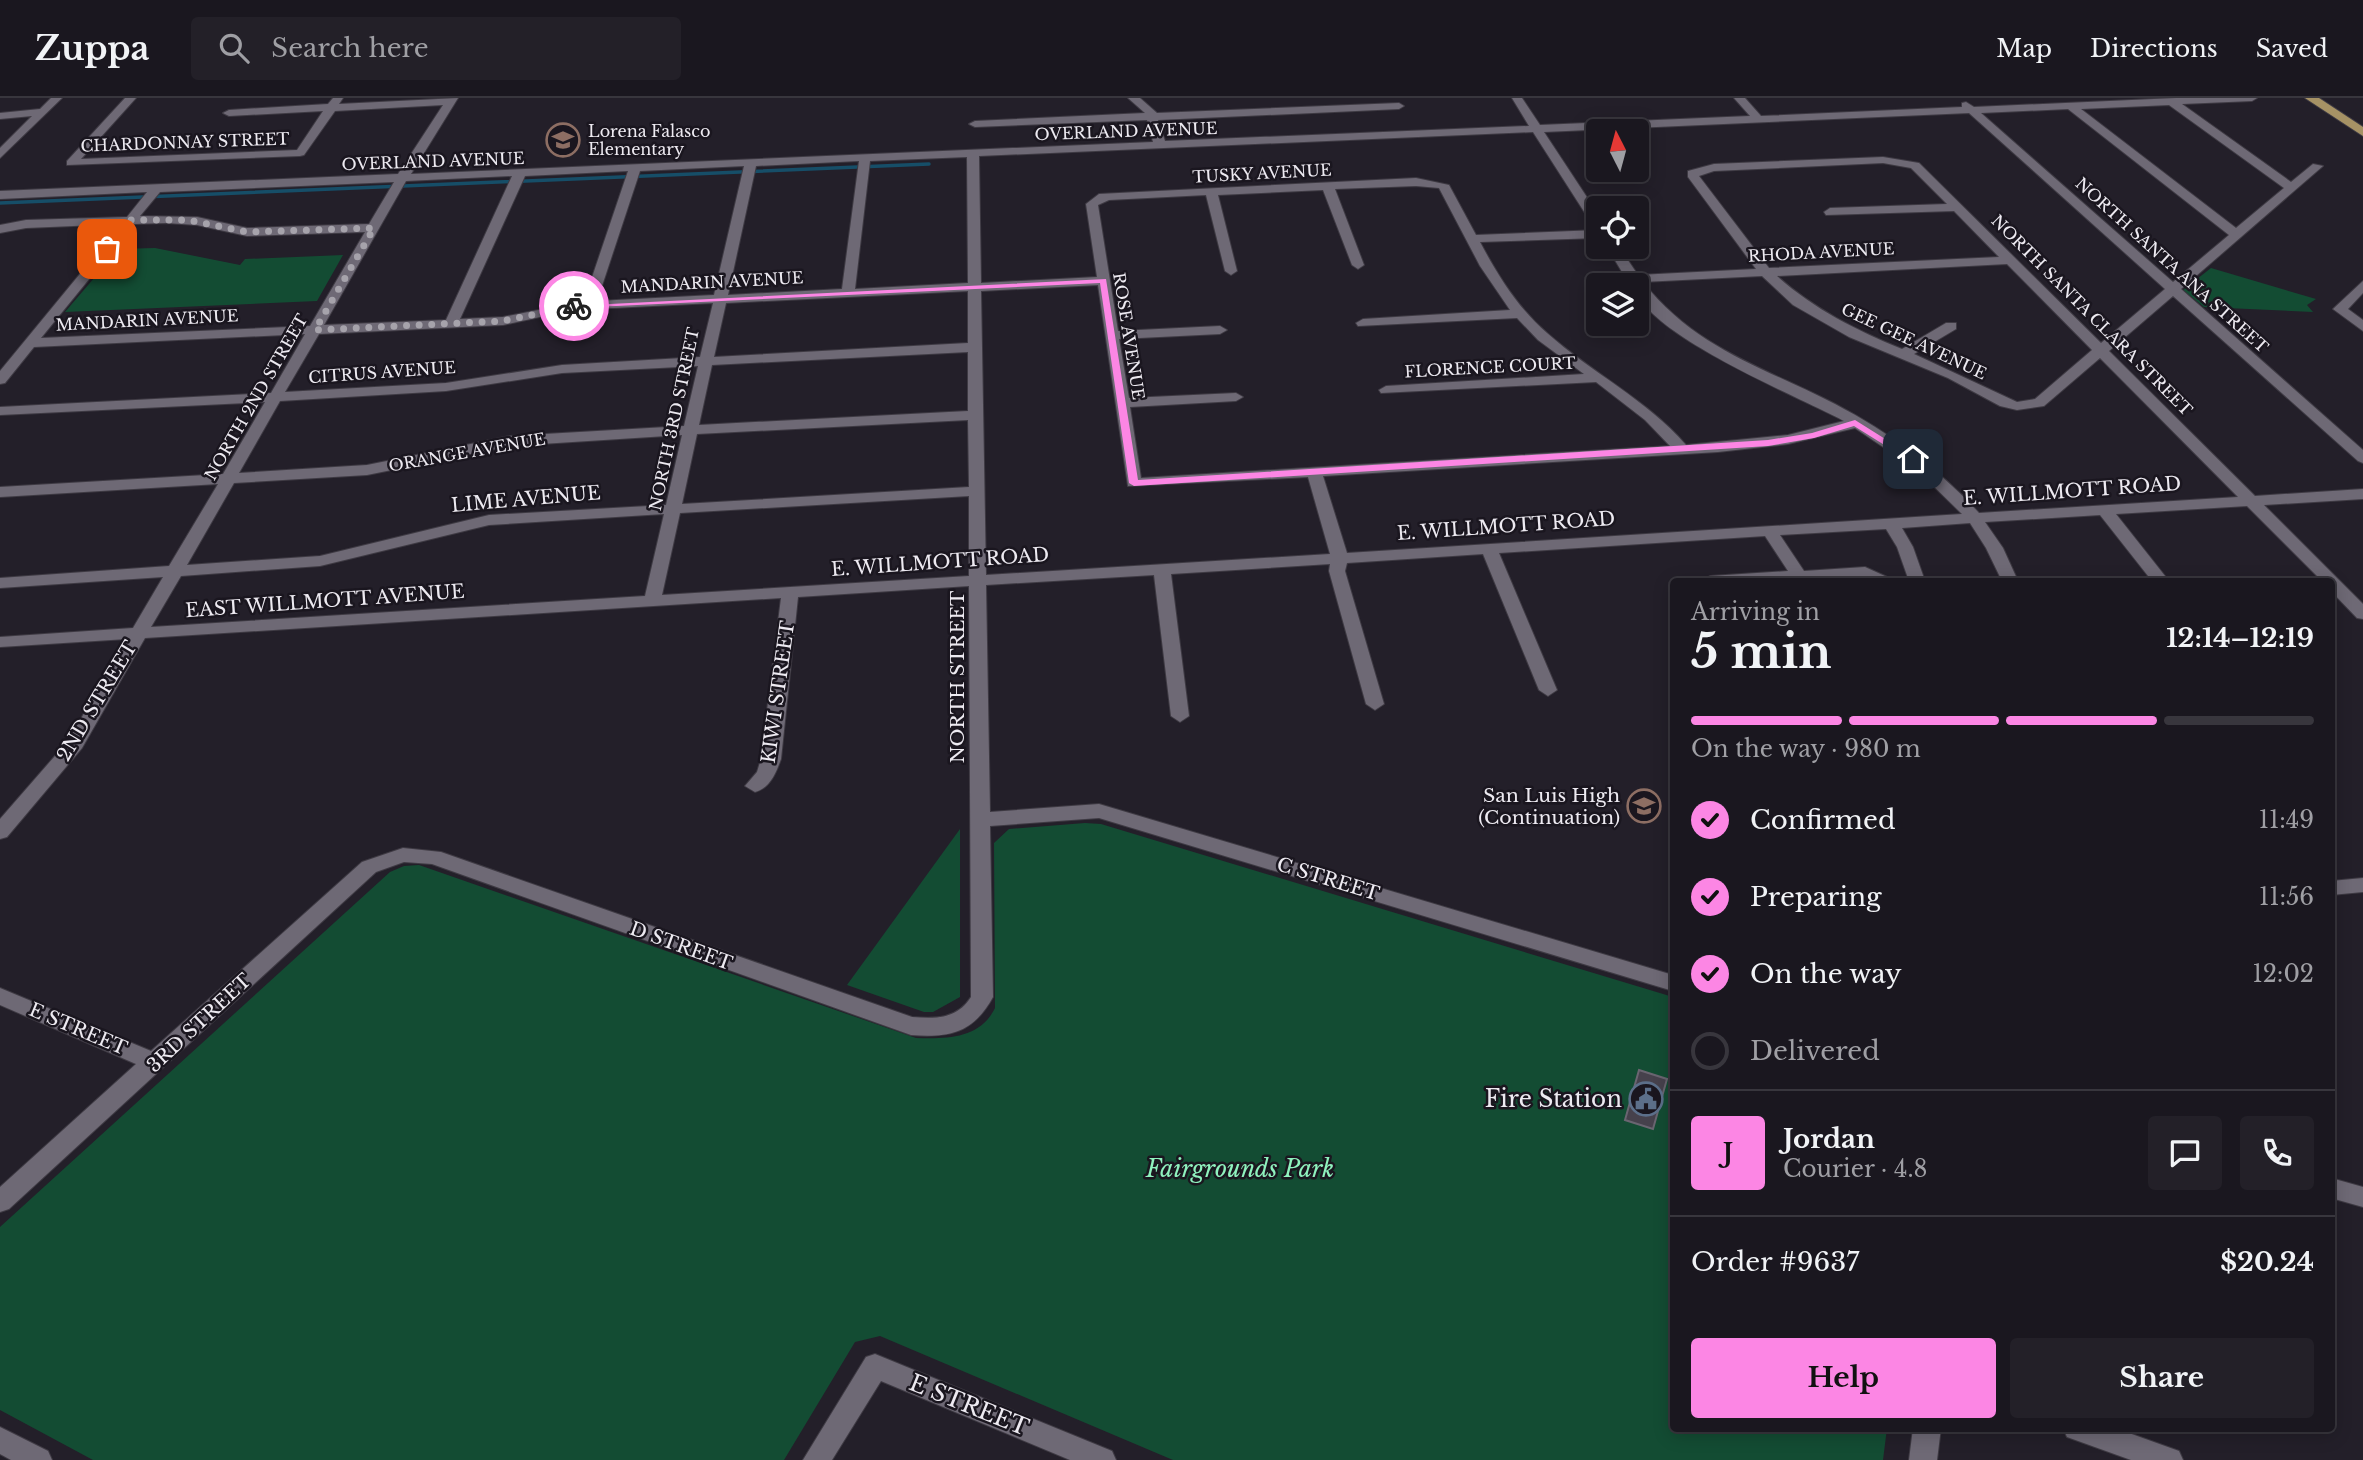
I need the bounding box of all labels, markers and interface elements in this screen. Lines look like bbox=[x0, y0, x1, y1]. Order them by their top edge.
search box bbox=[191, 17, 681, 80]
text: Zuppa bbox=[35, 28, 149, 69]
icon: search bbox=[215, 29, 253, 67]
text: Search here bbox=[271, 32, 429, 64]
text: Map bbox=[1996, 34, 2052, 63]
text: Directions bbox=[2090, 34, 2218, 63]
text: Saved bbox=[2256, 34, 2328, 63]
street label: OVERLAND AVENUE bbox=[1034, 118, 1218, 144]
north arrow bbox=[1586, 119, 1648, 182]
map controls bbox=[1586, 119, 1649, 336]
school or university icon: Lorena Falasco Elementary bbox=[544, 121, 582, 159]
place label: Lorena Falasco Elementary bbox=[588, 121, 710, 159]
street label: CHARDONNAY STREET bbox=[80, 128, 290, 156]
street label: OVERLAND AVENUE bbox=[341, 148, 525, 174]
street label: TUSKY AVENUE bbox=[1192, 159, 1332, 187]
street label: NORTH SANTA ANA STREET bbox=[2072, 173, 2273, 357]
button: locate bbox=[1586, 196, 1649, 259]
street label: NORTH SANTA CLARA STREET bbox=[1987, 210, 2197, 420]
pin bbox=[77, 219, 137, 279]
icon: bag bbox=[88, 230, 126, 268]
street label: RHODA AVENUE bbox=[1747, 238, 1895, 266]
street label: MANDARIN AVENUE bbox=[620, 267, 804, 297]
courier bbox=[539, 271, 609, 341]
street label: ROSE AVENUE bbox=[1109, 271, 1149, 401]
button: layers bbox=[1586, 273, 1649, 336]
icon: bike bbox=[555, 287, 593, 325]
street label: GEE GEE AVENUE bbox=[1838, 299, 1990, 383]
street label: MANDARIN AVENUE bbox=[55, 305, 239, 335]
street label: NORTH 2ND STREET bbox=[200, 310, 312, 484]
street label: NORTH 3RD STREET bbox=[645, 326, 703, 512]
street label: FLORENCE COURT bbox=[1404, 353, 1576, 381]
street label: CITRUS AVENUE bbox=[308, 357, 456, 387]
street label: ORANGE AVENUE bbox=[387, 428, 547, 476]
pin bbox=[1883, 429, 1943, 489]
icon: home bbox=[1894, 440, 1932, 478]
street label: E. WILLMOTT ROAD bbox=[1962, 472, 2182, 510]
street label: LIME AVENUE bbox=[450, 481, 602, 517]
street label: E. WILLMOTT ROAD bbox=[1396, 507, 1616, 545]
street label: E. WILLMOTT ROAD bbox=[830, 543, 1050, 581]
street label: EAST WILLMOTT AVENUE bbox=[185, 580, 465, 622]
street label: NORTH STREET bbox=[946, 591, 969, 763]
text: Arriving in bbox=[1691, 598, 1820, 626]
street label: KIWI STREET bbox=[757, 619, 799, 765]
text: 12:14–12:19 bbox=[2166, 622, 2314, 654]
text: 5 min bbox=[1691, 623, 1832, 680]
street label: 2ND STREET bbox=[52, 637, 142, 765]
text: On the way · 980 m bbox=[1691, 735, 1921, 763]
place label: San Luis High (Continuation) bbox=[1478, 784, 1620, 829]
school or university icon: San Luis High (Continuation) bbox=[1625, 787, 1663, 825]
icon: check bbox=[1691, 801, 1729, 839]
text: Confirmed bbox=[1750, 804, 1895, 836]
text: 11:49 bbox=[2259, 806, 2314, 834]
street label: C STREET bbox=[1274, 853, 1382, 905]
icon: check bbox=[1691, 878, 1729, 916]
text: Preparing bbox=[1750, 881, 1882, 913]
text: 11:56 bbox=[2259, 883, 2314, 911]
street label: D STREET bbox=[627, 917, 735, 975]
icon: check bbox=[1691, 955, 1729, 993]
text: On the way bbox=[1750, 958, 1902, 990]
text: 12:02 bbox=[2252, 960, 2314, 988]
street label: 3RD STREET bbox=[142, 969, 256, 1077]
street label: E STREET bbox=[25, 998, 131, 1060]
text: Delivered bbox=[1750, 1035, 1880, 1067]
public building icon: Fire Station bbox=[1627, 1080, 1665, 1118]
place label: Fire Station bbox=[1485, 1085, 1622, 1113]
button: chat bbox=[2148, 1116, 2222, 1190]
button: phone bbox=[2240, 1116, 2314, 1190]
text: Jordan bbox=[1783, 1123, 1875, 1155]
text: J bbox=[1723, 1137, 1733, 1169]
park label: Fairgrounds Park bbox=[1145, 1155, 1334, 1183]
text: Courier · 4.8 bbox=[1783, 1155, 1928, 1183]
text: Order #9637 bbox=[1691, 1246, 1859, 1278]
text: $20.24 bbox=[2220, 1246, 2314, 1278]
button: Help bbox=[1691, 1338, 1996, 1418]
button: Share bbox=[2010, 1338, 2314, 1418]
street label: E STREET bbox=[905, 1368, 1033, 1442]

